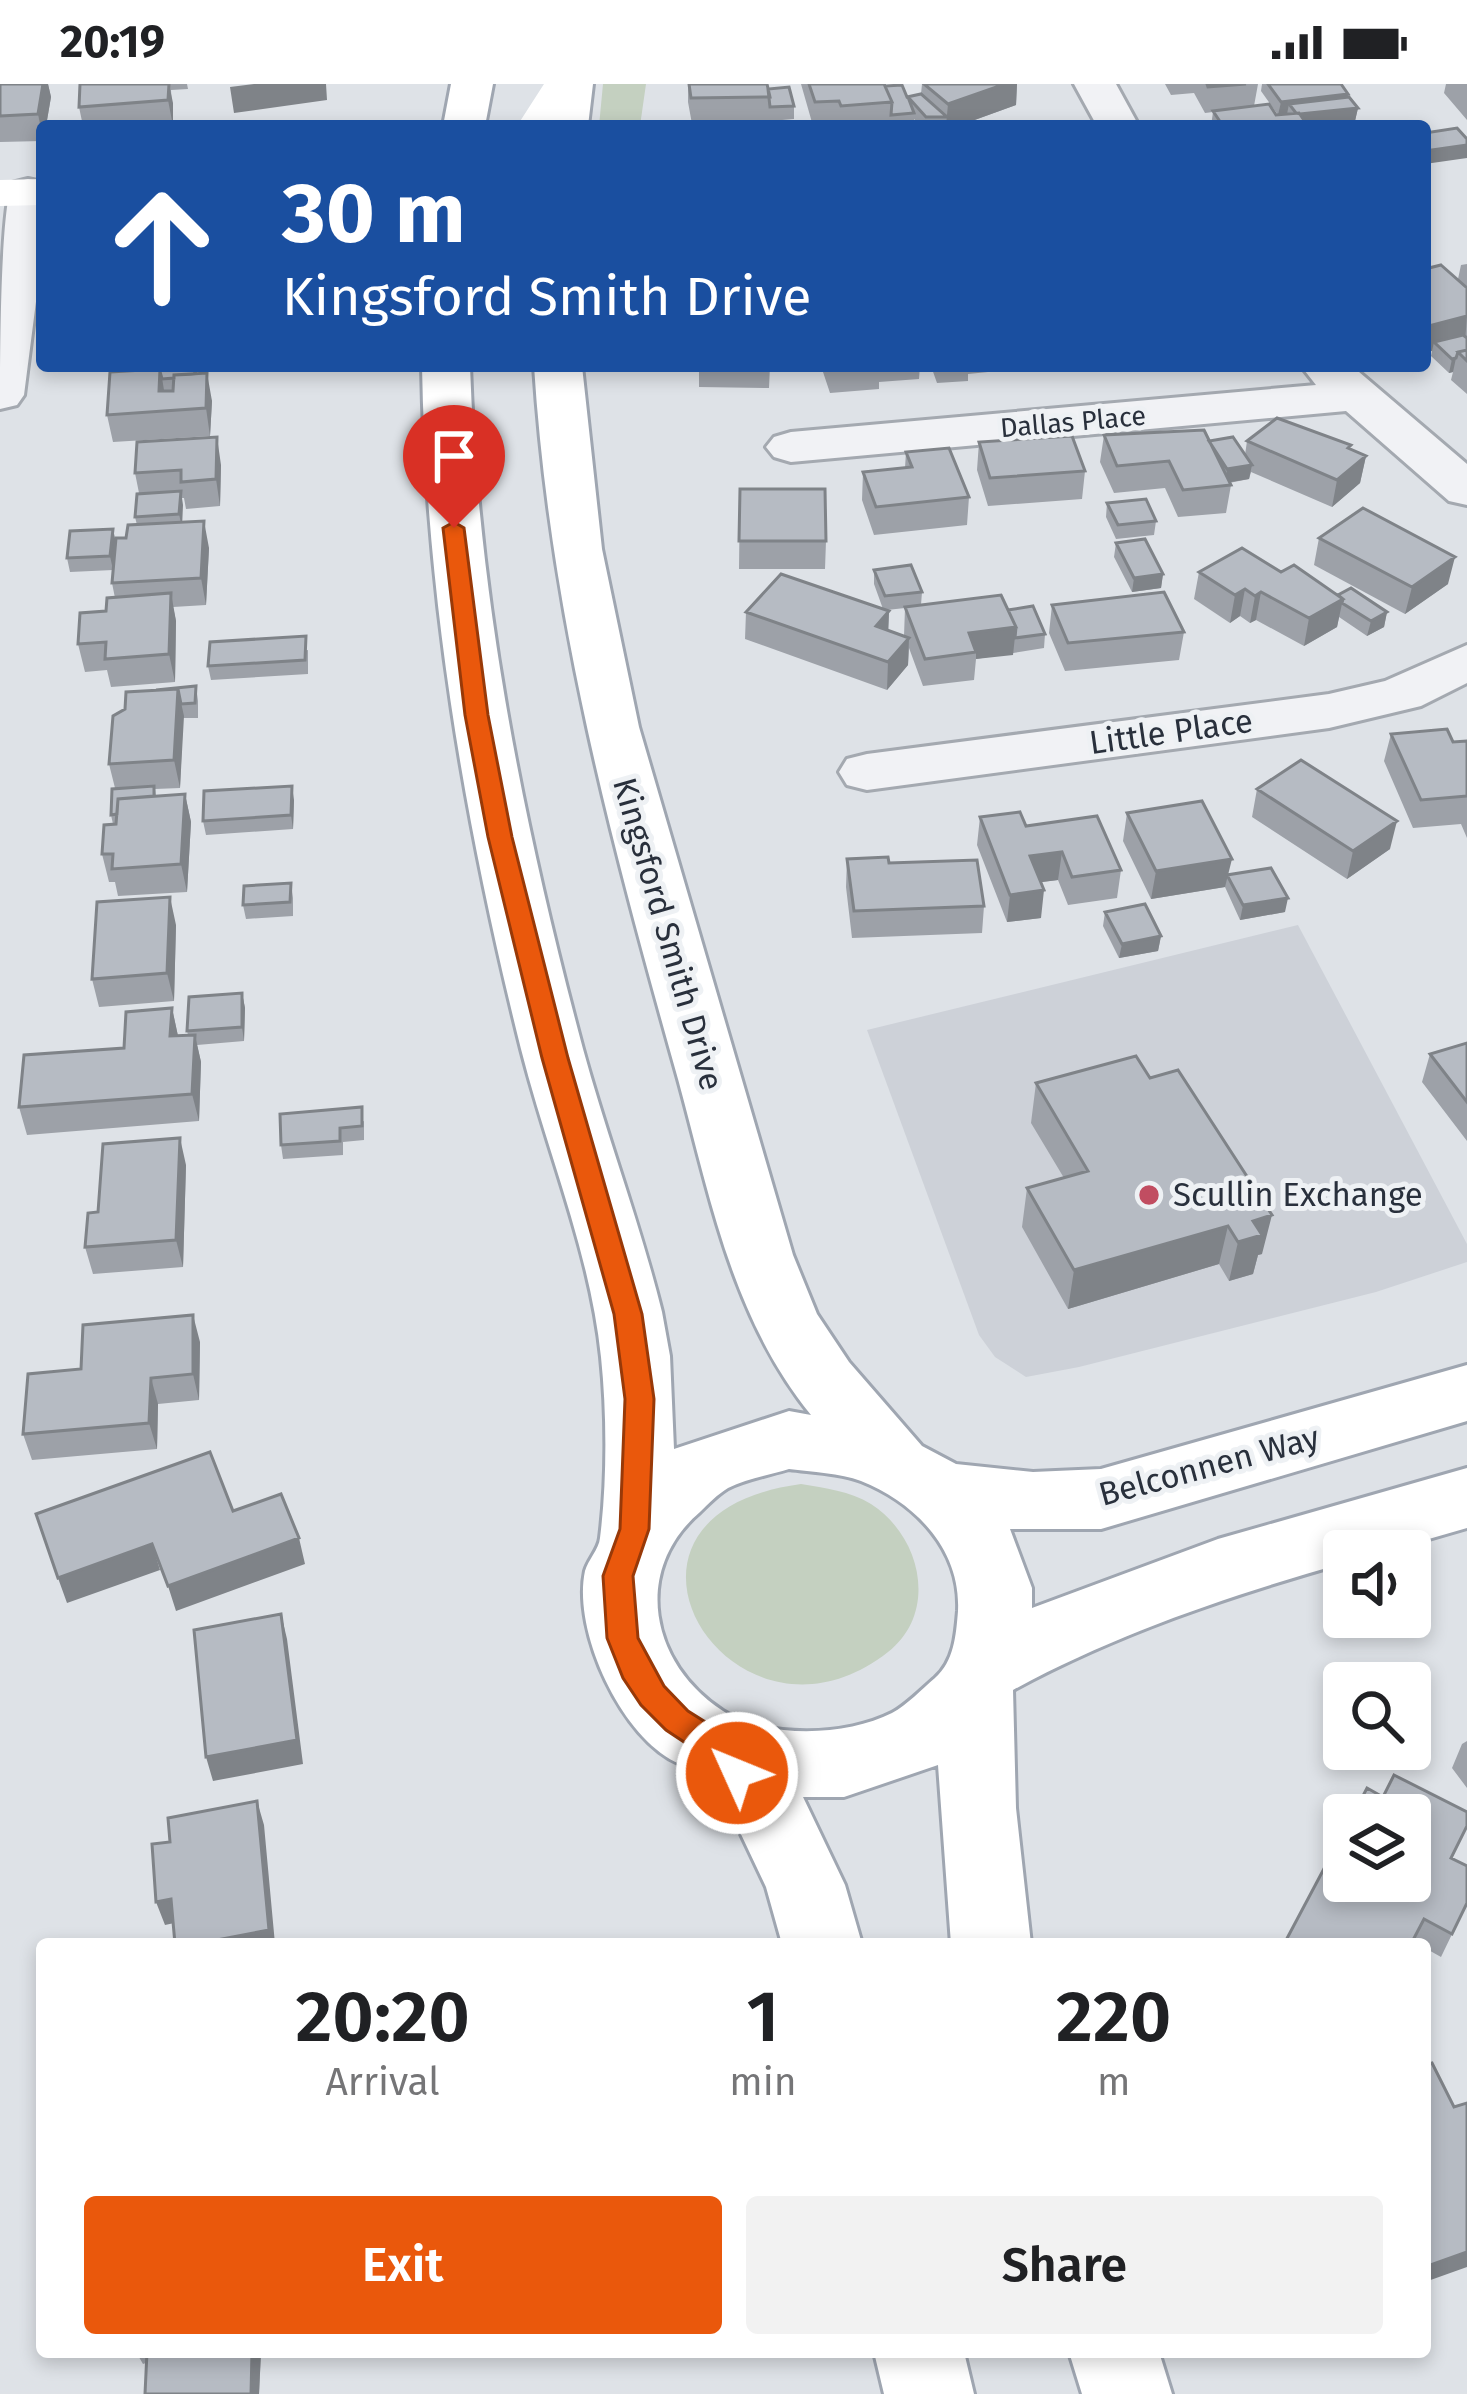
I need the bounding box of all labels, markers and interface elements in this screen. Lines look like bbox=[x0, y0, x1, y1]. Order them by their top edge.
text: 20:19 bbox=[60, 15, 165, 69]
text: 30 m bbox=[282, 163, 466, 264]
icon: ahead bbox=[84, 168, 240, 324]
text: Kingsford Smith Drive bbox=[282, 265, 812, 329]
street label: Dallas Place bbox=[999, 400, 1147, 444]
pin bbox=[403, 405, 505, 528]
icon: arrive bbox=[421, 423, 487, 489]
street label: Little Place bbox=[1087, 701, 1255, 763]
street label: Kingsford Smith Drive bbox=[604, 773, 732, 1095]
place label: Scullin Exchange bbox=[1173, 1175, 1423, 1215]
marker: Scullin Exchange bbox=[1136, 1182, 1162, 1208]
street label: Belconnen Way bbox=[1094, 1417, 1324, 1515]
map controls bbox=[1323, 1530, 1431, 1902]
button: sound bbox=[1323, 1530, 1431, 1638]
button: search bbox=[1323, 1662, 1431, 1770]
position arrow bbox=[674, 1710, 800, 1836]
button: layers bbox=[1323, 1794, 1431, 1902]
text: 20:20 bbox=[295, 1974, 470, 2060]
text: 1 bbox=[747, 1974, 779, 2060]
text: 220 bbox=[1056, 1974, 1172, 2060]
text: Arrival bbox=[326, 2059, 440, 2105]
text: min bbox=[729, 2059, 797, 2105]
text: m bbox=[1097, 2059, 1131, 2105]
button: Exit bbox=[84, 2196, 722, 2334]
button: Share bbox=[746, 2196, 1383, 2334]

